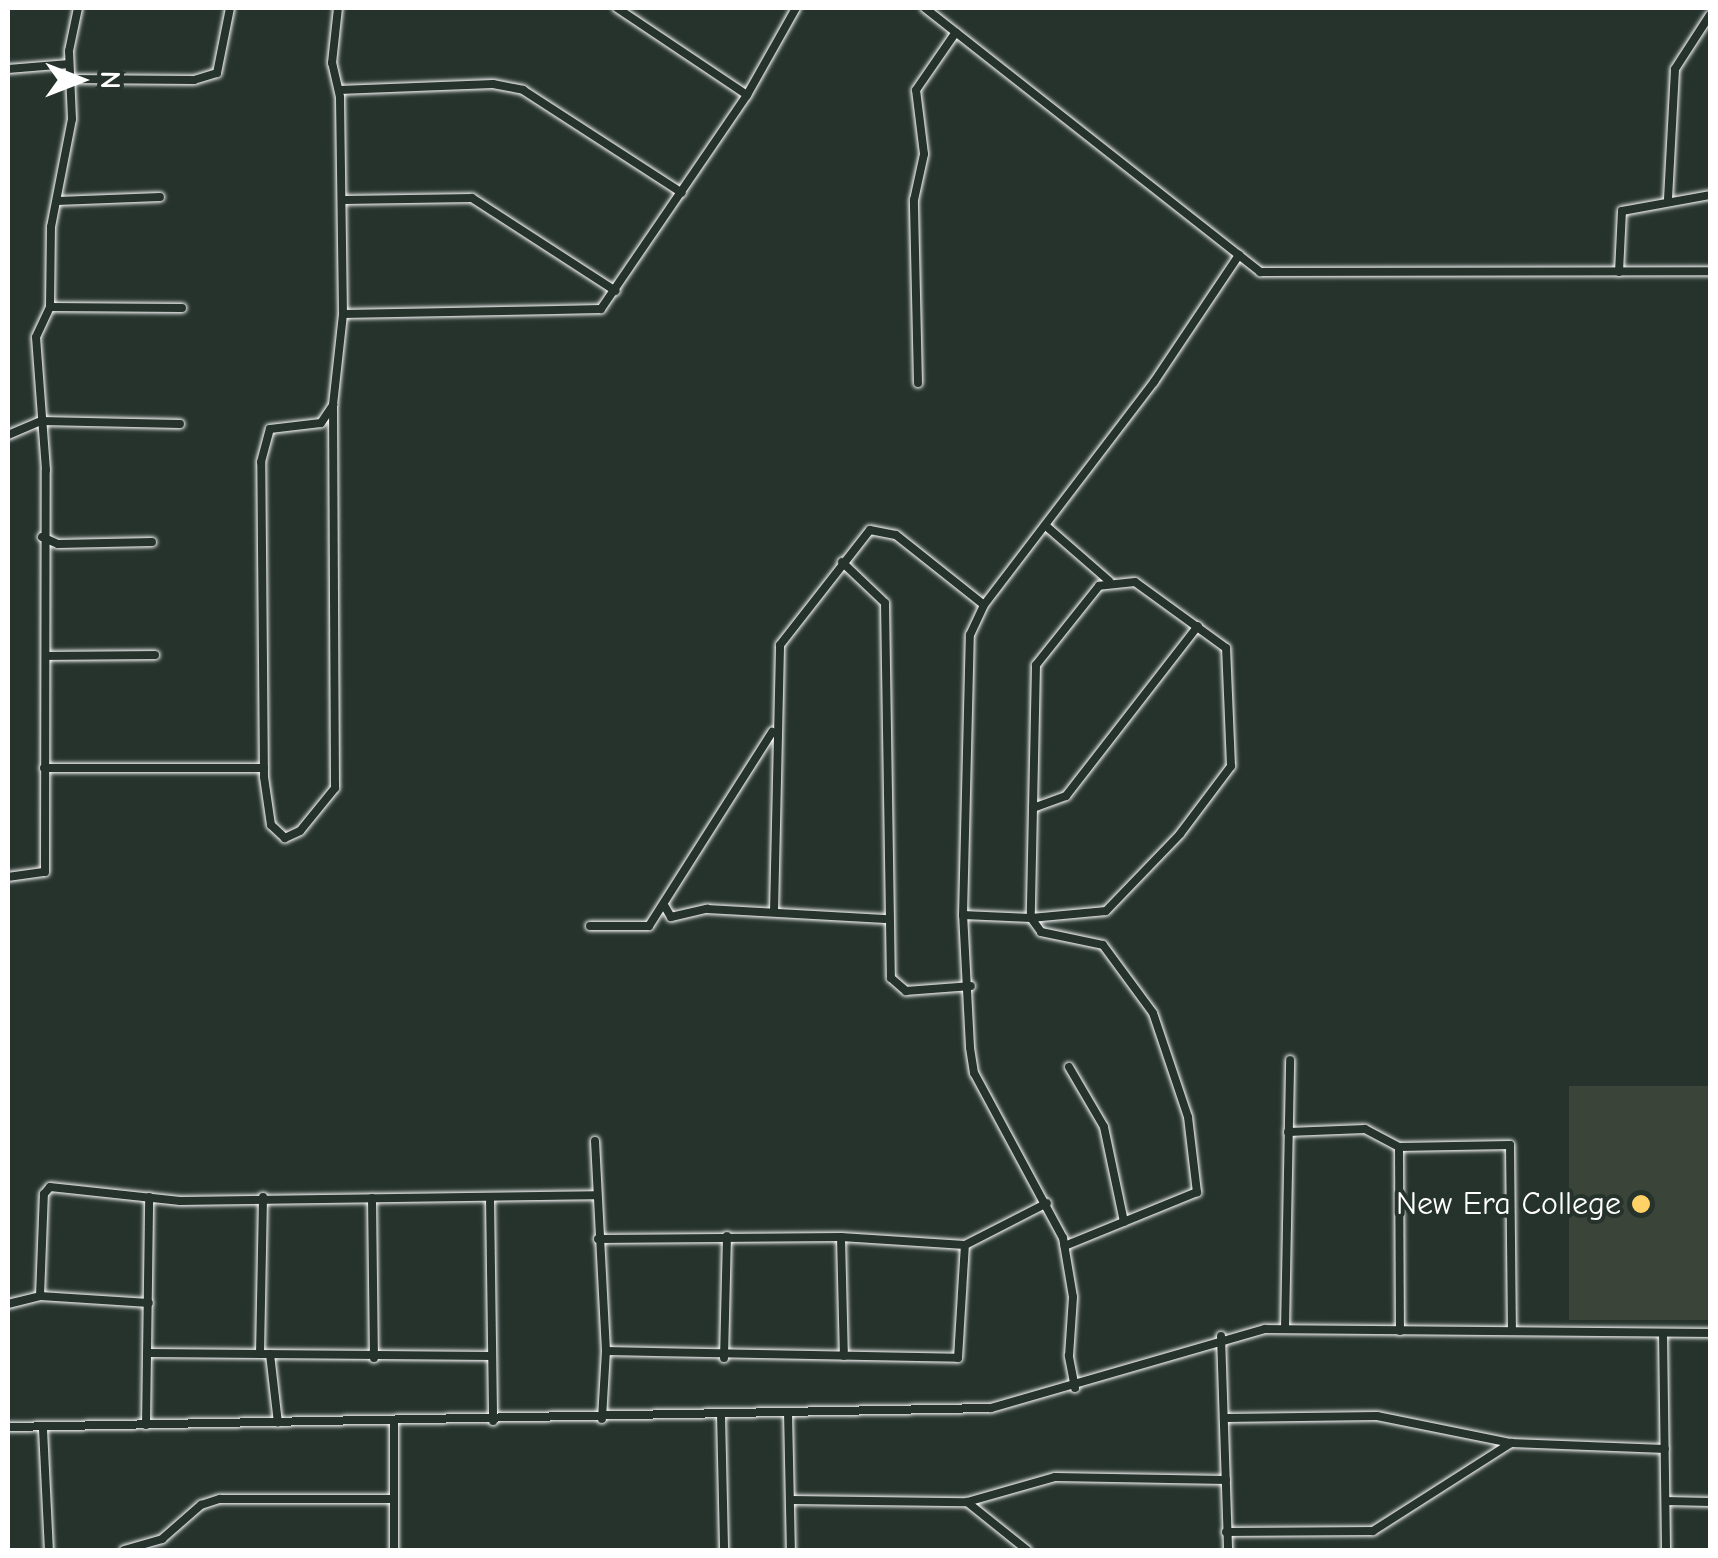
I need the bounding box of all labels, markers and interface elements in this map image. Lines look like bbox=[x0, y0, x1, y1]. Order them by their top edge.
north arrow bbox=[30, 30, 130, 130]
text: N bbox=[94, 71, 126, 89]
place label: New Era College bbox=[1396, 1185, 1621, 1223]
marker: New Era College bbox=[1630, 1193, 1652, 1215]

